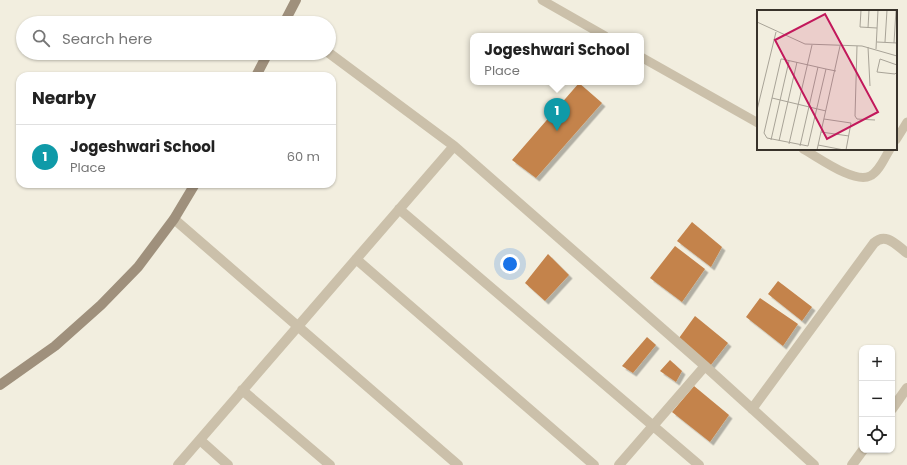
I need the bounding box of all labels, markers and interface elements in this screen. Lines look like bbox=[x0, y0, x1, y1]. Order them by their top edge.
inset map bbox=[757, 10, 897, 150]
search box bbox=[16, 16, 336, 60]
icon: search bbox=[30, 27, 52, 49]
text: Search here bbox=[62, 28, 152, 49]
popup bbox=[470, 33, 644, 85]
text: Jogeshwari School bbox=[484, 39, 630, 60]
text: Place bbox=[484, 61, 520, 80]
text: Nearby bbox=[32, 86, 96, 110]
pin: 1 bbox=[544, 98, 570, 131]
text: Jogeshwari School bbox=[70, 136, 215, 157]
text: 1 bbox=[43, 147, 47, 166]
text: 60 m bbox=[287, 147, 320, 166]
text: Place bbox=[70, 158, 105, 177]
your location bbox=[500, 254, 520, 274]
map controls bbox=[859, 345, 895, 453]
button: + bbox=[859, 345, 895, 381]
button: − bbox=[859, 381, 895, 417]
button: locate bbox=[859, 417, 895, 453]

